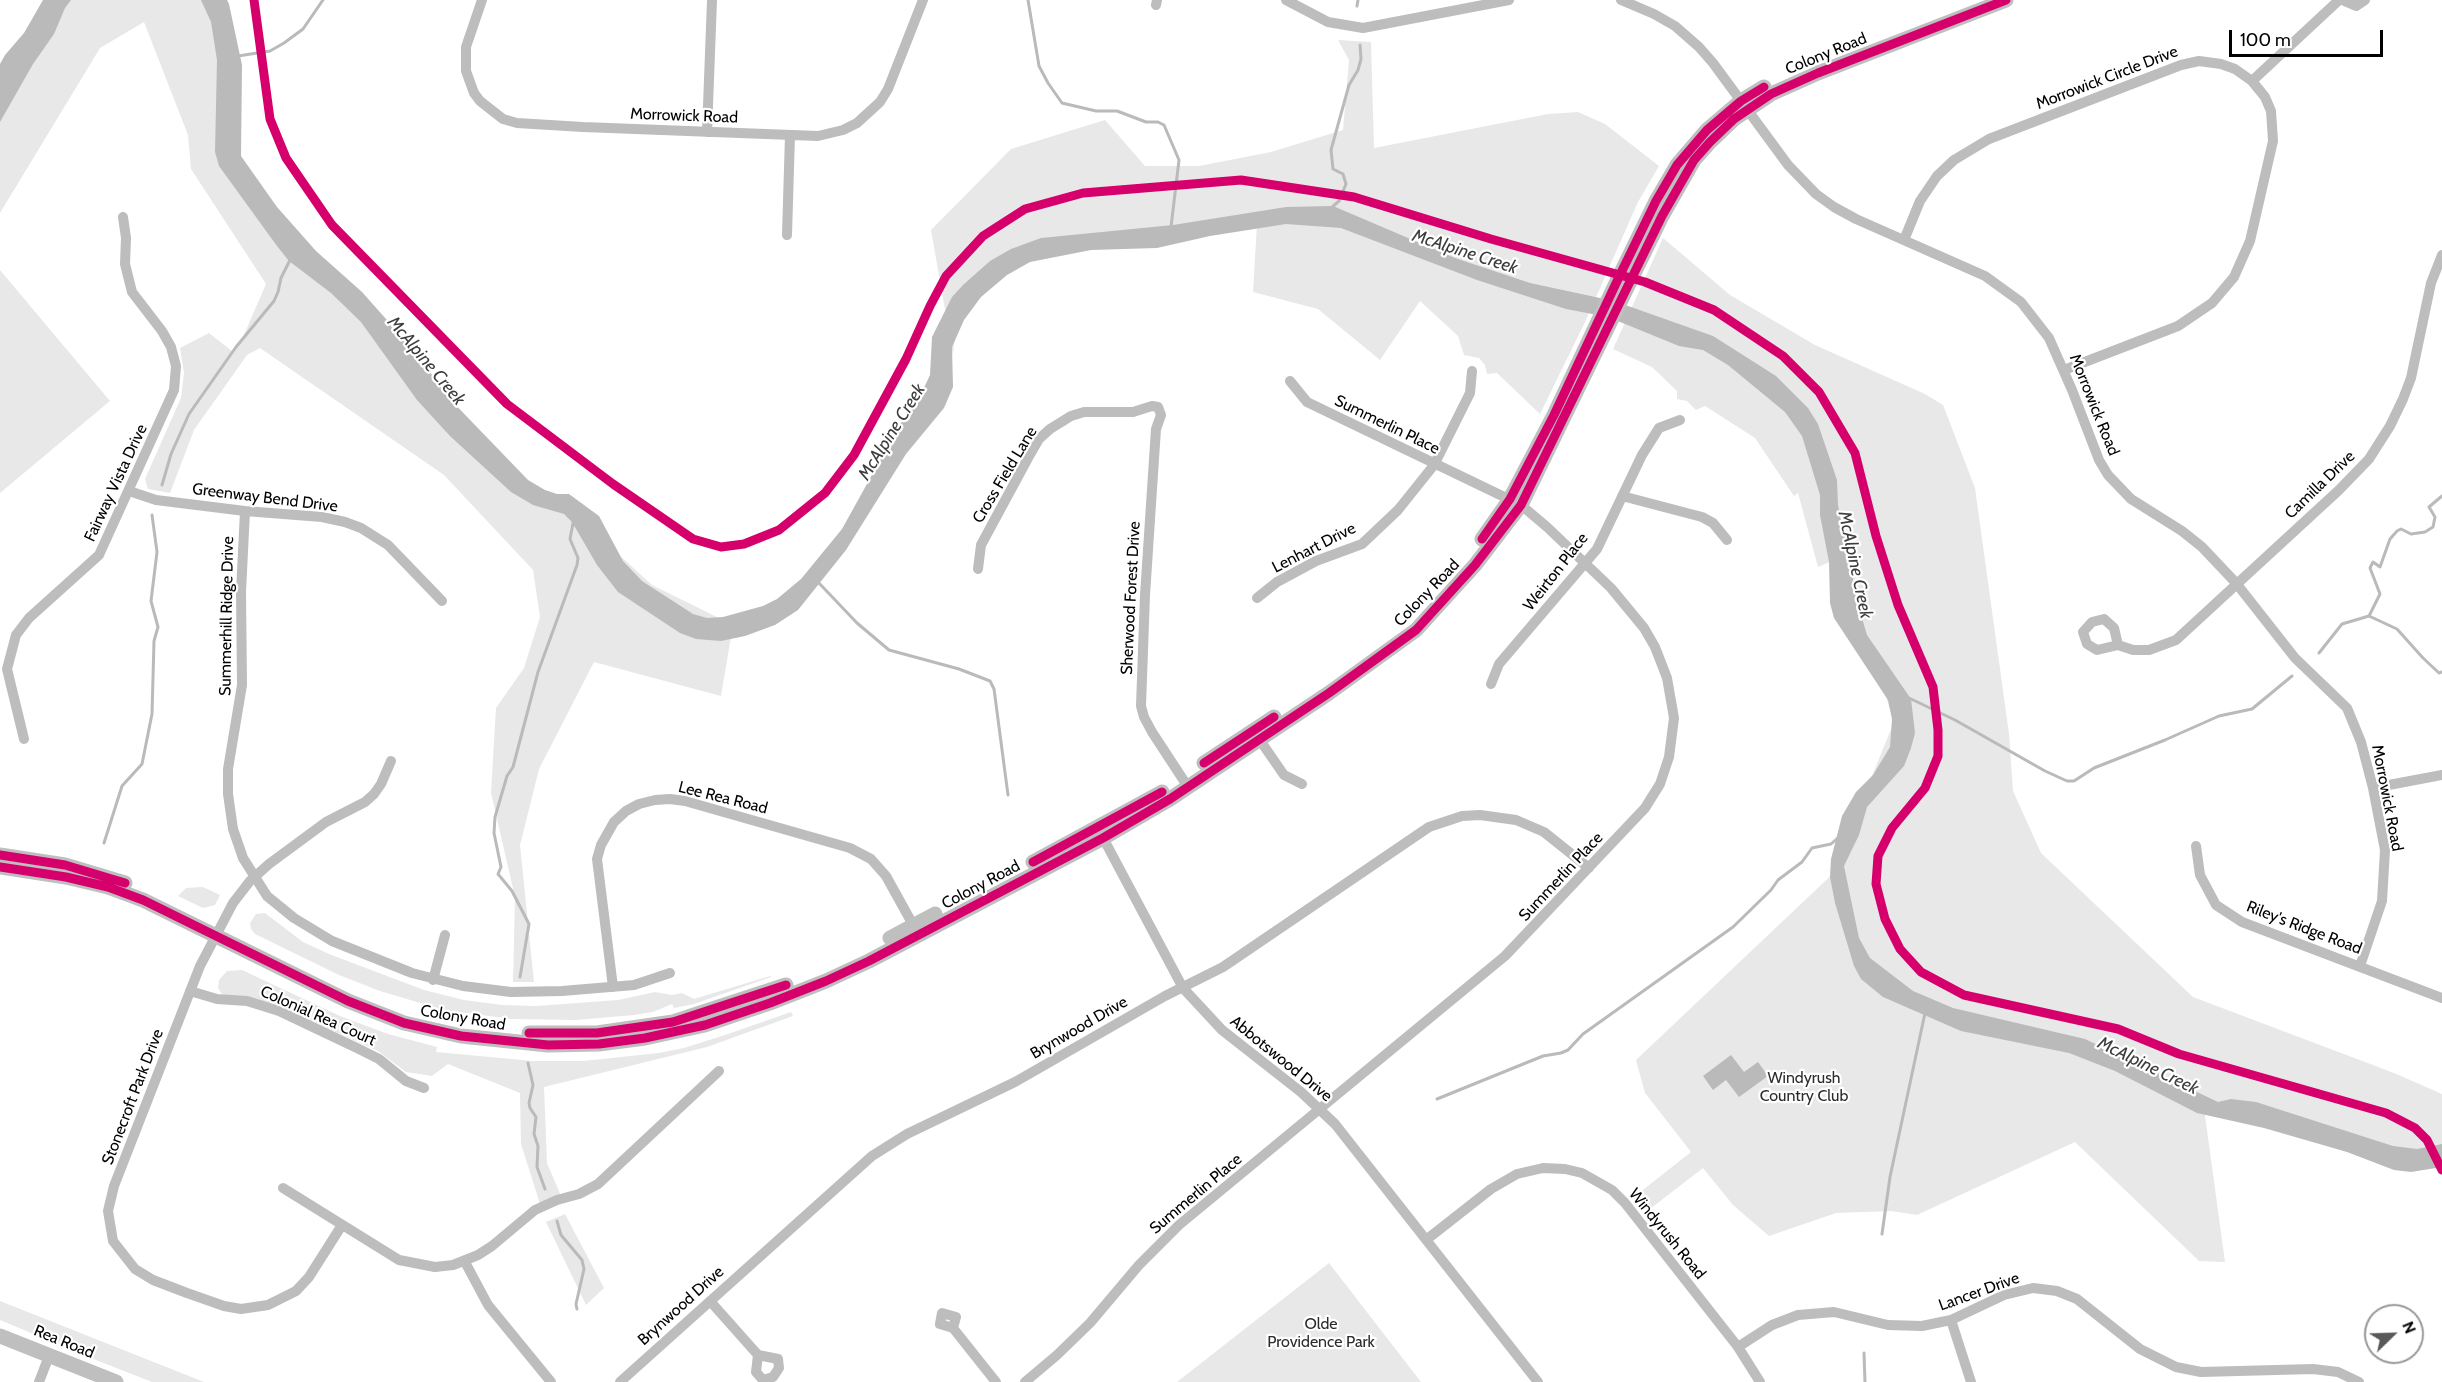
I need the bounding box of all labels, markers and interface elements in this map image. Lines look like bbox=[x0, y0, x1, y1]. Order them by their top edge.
scale bar bbox=[2232, 18, 2386, 56]
street label: Colony Road bbox=[1783, 29, 1869, 79]
text: 100 m bbox=[2240, 29, 2291, 51]
street label: Morrowick Circle Drive bbox=[2033, 42, 2181, 114]
street label: Morrowick Road bbox=[630, 105, 738, 127]
water label: McAlpine Creek bbox=[1410, 225, 1520, 279]
water label: McAlpine Creek bbox=[383, 312, 469, 410]
street label: Morrowick Road bbox=[2065, 351, 2123, 459]
water label: McAlpine Creek bbox=[854, 380, 930, 484]
street label: Summerlin Place bbox=[1331, 391, 1443, 459]
street label: Fairway Vista Drive bbox=[80, 421, 152, 545]
street label: Cross Field Lane bbox=[969, 423, 1041, 527]
street label: Camilla Drive bbox=[2281, 447, 2359, 523]
street label: Greenway Bend Drive bbox=[191, 480, 339, 516]
water label: McAlpine Creek bbox=[1833, 509, 1877, 621]
street label: Lenhart Drive bbox=[1269, 519, 1359, 577]
street label: Sherwood Forest Drive bbox=[1117, 521, 1145, 675]
street label: Weirton Place bbox=[1520, 529, 1592, 615]
street label: Summerhill Ridge Drive bbox=[216, 536, 238, 696]
street label: Colony Road bbox=[1390, 555, 1464, 631]
street label: Morrowick Road bbox=[2367, 743, 2407, 853]
street label: Lee Rea Road bbox=[676, 778, 770, 818]
street label: Summerlin Place bbox=[1515, 829, 1607, 925]
street label: Colony Road bbox=[939, 856, 1023, 914]
street label: Riley's Ridge Road bbox=[2244, 897, 2364, 959]
street label: Colonial Rea Court bbox=[257, 982, 379, 1050]
street label: Brynwood Drive bbox=[1027, 992, 1131, 1064]
street label: Colony Road bbox=[419, 1001, 507, 1035]
street label: Abbotswood Drive bbox=[1226, 1012, 1336, 1106]
street label: Stonecroft Park Drive bbox=[98, 1026, 168, 1168]
water label: McAlpine Creek bbox=[2094, 1032, 2202, 1100]
park label: Windyrush Country Club bbox=[1760, 1068, 1848, 1106]
street label: Summerlin Place bbox=[1146, 1150, 1246, 1238]
street label: Windyrush Road bbox=[1624, 1185, 1710, 1283]
street label: Brynwood Drive bbox=[634, 1262, 728, 1350]
street label: Lancer Drive bbox=[1936, 1269, 2022, 1315]
north arrow bbox=[2364, 1304, 2424, 1364]
park label: Olde Providence Park bbox=[1267, 1314, 1375, 1352]
text: N bbox=[2398, 1319, 2420, 1336]
street label: Rea Road bbox=[31, 1321, 97, 1363]

